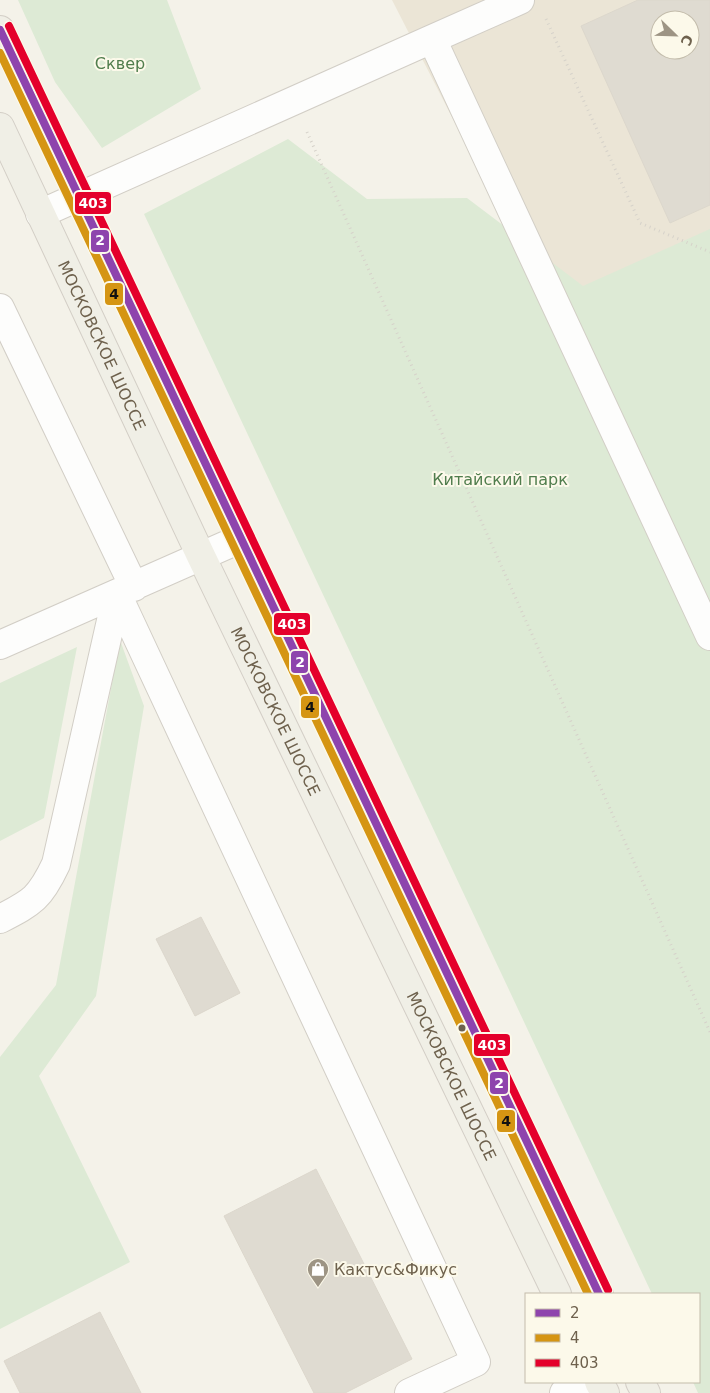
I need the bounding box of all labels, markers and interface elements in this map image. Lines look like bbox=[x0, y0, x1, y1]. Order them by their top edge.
north arrow bbox=[650, 10, 700, 60]
text: С bbox=[678, 32, 696, 48]
park label: Сквер bbox=[95, 54, 145, 73]
line badge: 403 bbox=[74, 191, 112, 215]
text: 403 bbox=[78, 195, 108, 211]
line badge: 2 bbox=[90, 229, 110, 253]
text: 2 bbox=[95, 232, 105, 248]
street label: МОСКОВСКОЕ ШОССЕ bbox=[54, 258, 150, 433]
line badge: 4 bbox=[104, 282, 124, 306]
text: 4 bbox=[109, 286, 119, 302]
park label: Китайский парк bbox=[432, 470, 568, 489]
line badge: 403 bbox=[273, 612, 311, 636]
text: 403 bbox=[277, 616, 307, 632]
street label: МОСКОВСКОЕ ШОССЕ bbox=[227, 624, 324, 799]
line badge: 2 bbox=[290, 650, 309, 674]
text: 2 bbox=[295, 654, 305, 670]
line badge: 4 bbox=[300, 695, 320, 719]
text: 4 bbox=[305, 699, 315, 715]
street label: МОСКОВСКОЕ ШОССЕ bbox=[403, 989, 500, 1164]
unlabelled marker bbox=[457, 1023, 467, 1033]
line badge: 403 bbox=[473, 1033, 511, 1057]
text: 403 bbox=[477, 1037, 507, 1053]
line badge: 2 bbox=[489, 1071, 509, 1095]
text: 2 bbox=[494, 1075, 504, 1091]
line badge: 4 bbox=[496, 1109, 516, 1133]
text: 4 bbox=[501, 1113, 511, 1129]
shop icon: Кактус&Фикус bbox=[306, 1257, 330, 1288]
place label: Кактус&Фикус bbox=[334, 1260, 457, 1279]
legend bbox=[525, 1293, 700, 1383]
text: 2 bbox=[570, 1304, 580, 1322]
text: 4 bbox=[570, 1329, 580, 1347]
text: 403 bbox=[570, 1354, 599, 1372]

